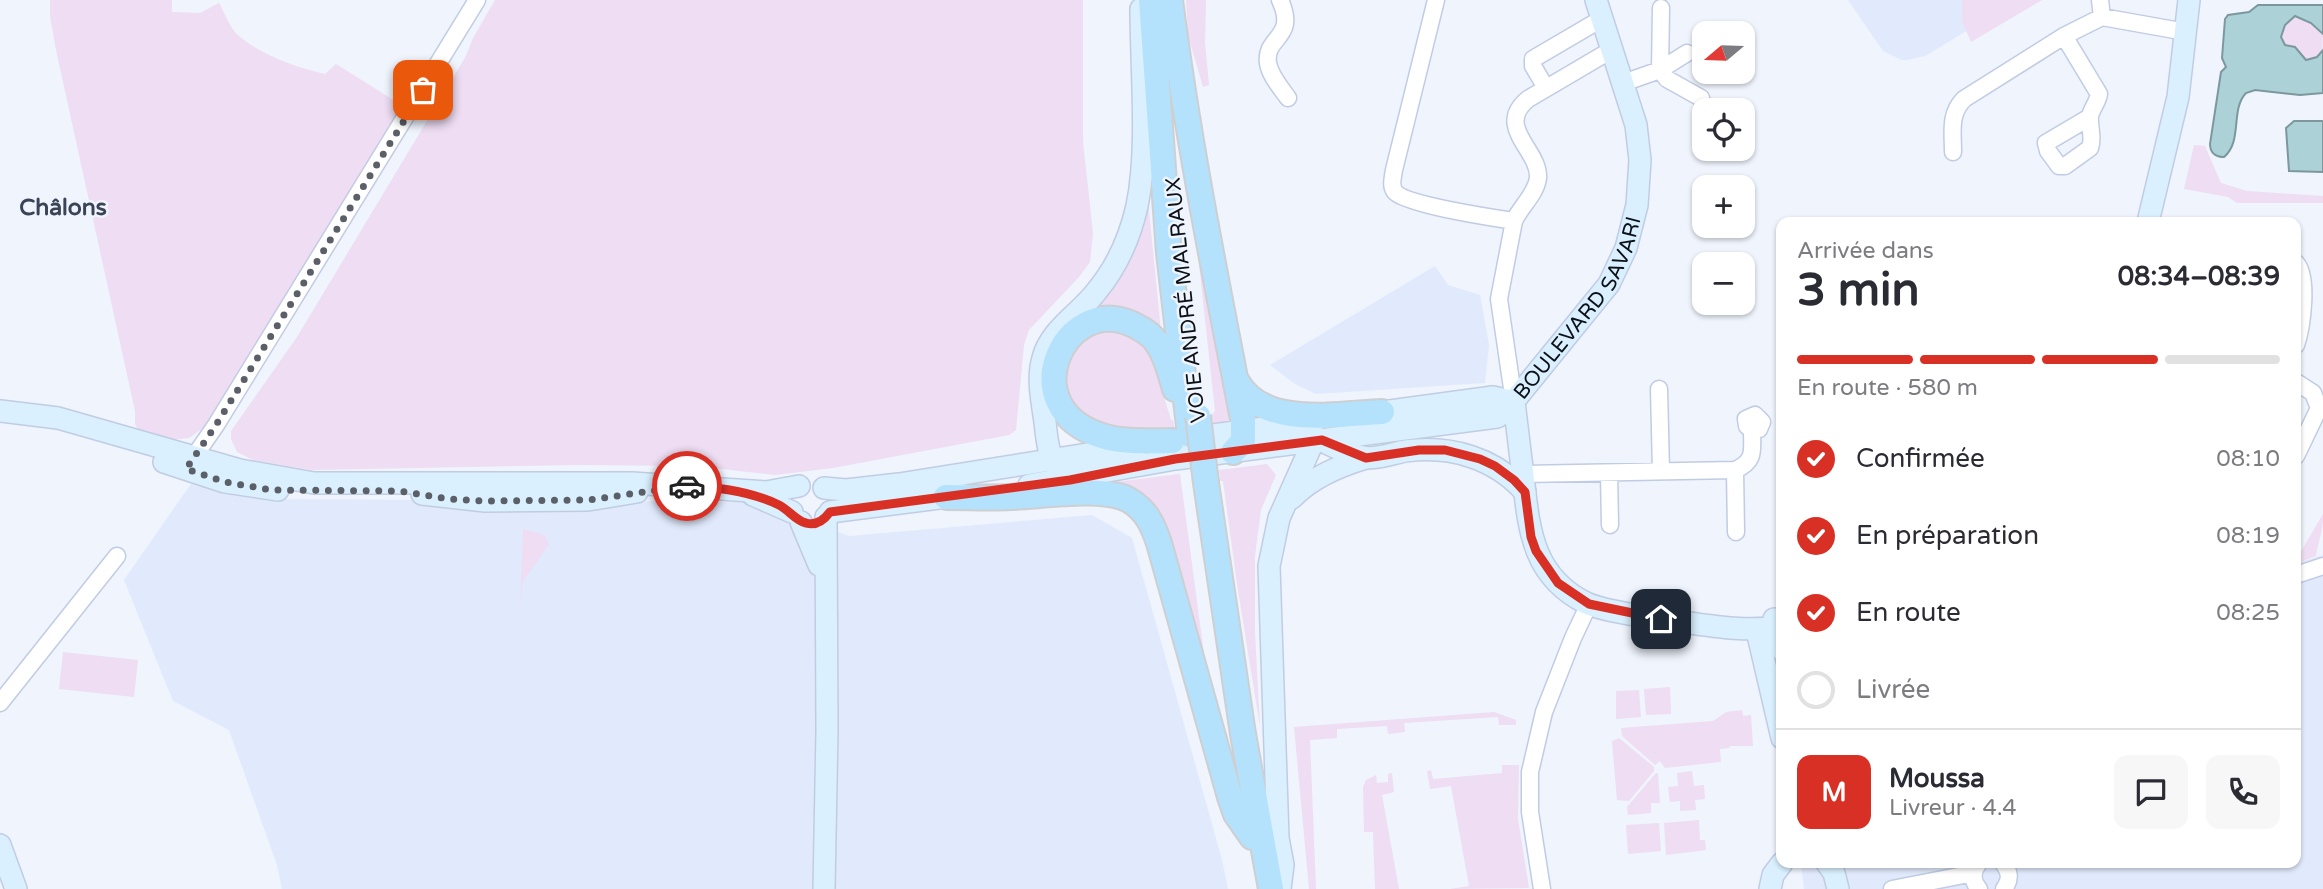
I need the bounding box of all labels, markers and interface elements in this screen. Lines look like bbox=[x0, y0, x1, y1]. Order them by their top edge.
north arrow bbox=[1692, 21, 1755, 84]
map controls bbox=[1692, 21, 1755, 315]
pin bbox=[393, 60, 453, 120]
icon: bag bbox=[404, 71, 442, 109]
button: locate bbox=[1692, 98, 1755, 161]
button: + bbox=[1692, 175, 1755, 238]
street label: VOIE ANDRÉ MALRAUX bbox=[1161, 176, 1211, 424]
district label: Châlons bbox=[19, 194, 107, 222]
street label: BOULEVARD SAVARI bbox=[1508, 214, 1646, 404]
text: Arrivée dans bbox=[1797, 237, 1934, 265]
button: − bbox=[1692, 252, 1755, 315]
text: 08:34–08:39 bbox=[2118, 261, 2280, 292]
text: 3 min bbox=[1797, 263, 1920, 318]
text: En route · 580 m bbox=[1797, 374, 1978, 402]
icon: check bbox=[1797, 440, 1835, 478]
text: Confirmée bbox=[1856, 443, 1985, 474]
text: 08:10 bbox=[2216, 445, 2280, 473]
courier bbox=[652, 451, 722, 521]
icon: car bbox=[668, 467, 706, 505]
icon: check bbox=[1797, 517, 1835, 555]
text: En préparation bbox=[1856, 520, 2039, 551]
text: 08:19 bbox=[2216, 522, 2280, 550]
pin bbox=[1631, 589, 1691, 649]
icon: check bbox=[1797, 594, 1835, 632]
text: En route bbox=[1856, 597, 1961, 628]
text: 08:25 bbox=[2216, 599, 2280, 627]
icon: home bbox=[1642, 600, 1680, 638]
text: Livrée bbox=[1856, 674, 1930, 705]
button: chat bbox=[2114, 755, 2188, 829]
button: phone bbox=[2206, 755, 2280, 829]
text: Moussa bbox=[1889, 763, 1985, 794]
text: M bbox=[1821, 777, 1847, 808]
text: Livreur · 4.4 bbox=[1889, 794, 2017, 822]

